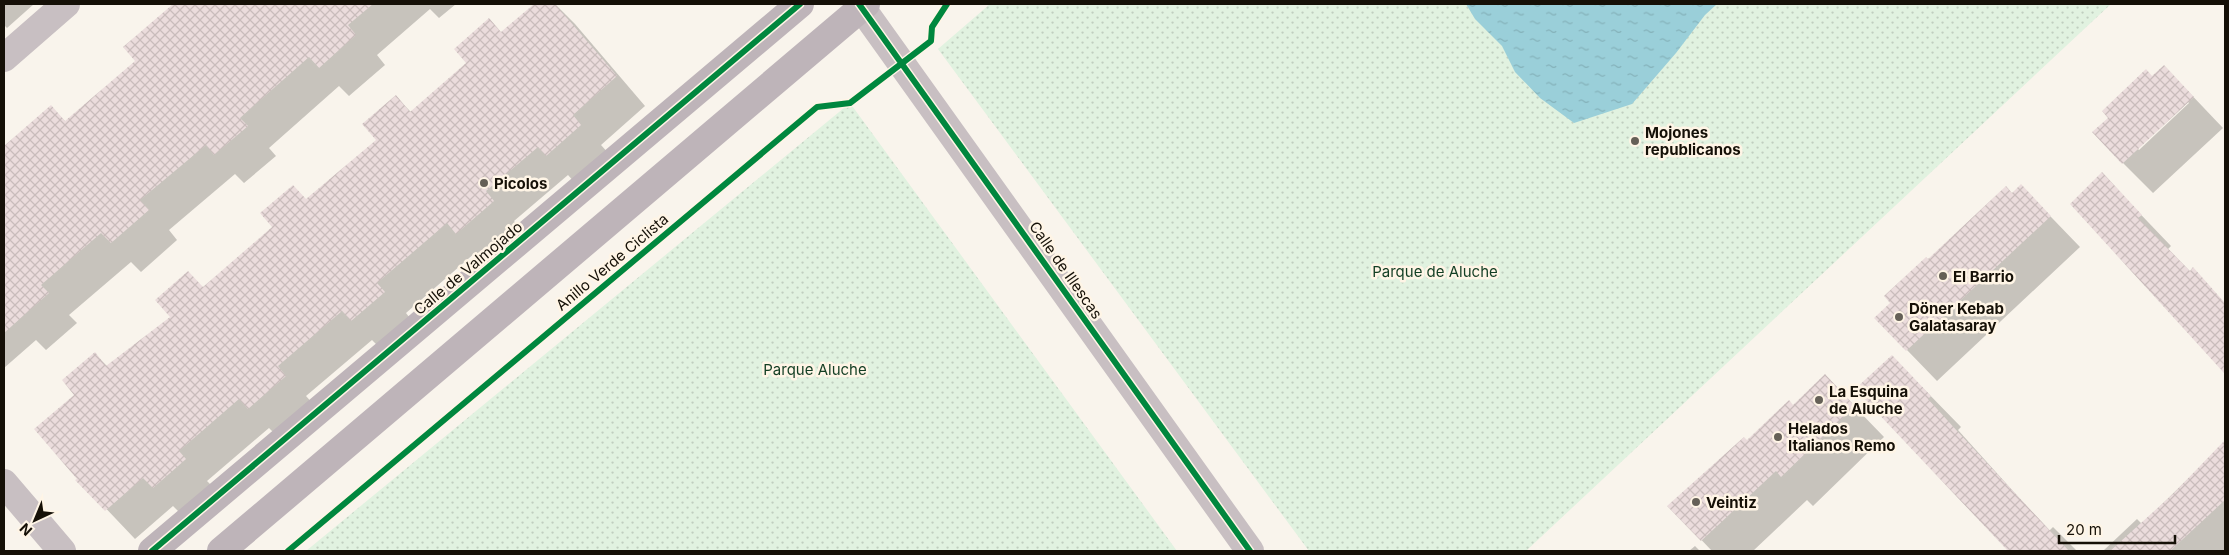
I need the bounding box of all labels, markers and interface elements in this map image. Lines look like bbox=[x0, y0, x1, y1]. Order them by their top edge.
place label: Mojones republicanos bbox=[1645, 123, 1741, 159]
marker: Mojones republicanos bbox=[1629, 135, 1641, 147]
place label: Picolos bbox=[494, 174, 547, 193]
marker: Picolos bbox=[478, 177, 490, 189]
street label: Anillo Verde Ciclista bbox=[552, 209, 672, 315]
street label: Calle de Valmojado bbox=[410, 217, 526, 319]
street label: Calle de Illescas bbox=[1025, 218, 1107, 323]
park label: Parque de Aluche bbox=[1372, 262, 1498, 281]
place label: El Barrio bbox=[1953, 267, 2014, 286]
marker: El Barrio bbox=[1937, 270, 1949, 282]
place label: Döner Kebab Galatasaray bbox=[1909, 299, 2004, 335]
marker: Döner Kebab Galatasaray bbox=[1893, 311, 1905, 323]
park label: Parque Aluche bbox=[763, 360, 867, 379]
place label: La Esquina de Aluche bbox=[1829, 382, 1908, 418]
marker: La Esquina de Aluche bbox=[1813, 394, 1825, 406]
place label: Helados Italianos Remo bbox=[1788, 419, 1896, 455]
marker: Helados Italianos Remo bbox=[1772, 431, 1784, 443]
place label: Veintiz bbox=[1706, 493, 1757, 512]
north arrow bbox=[10, 495, 60, 545]
marker: Veintiz bbox=[1690, 496, 1702, 508]
scale bar bbox=[2059, 512, 2175, 544]
text: N bbox=[16, 520, 35, 540]
text: 20 m bbox=[2066, 520, 2102, 539]

